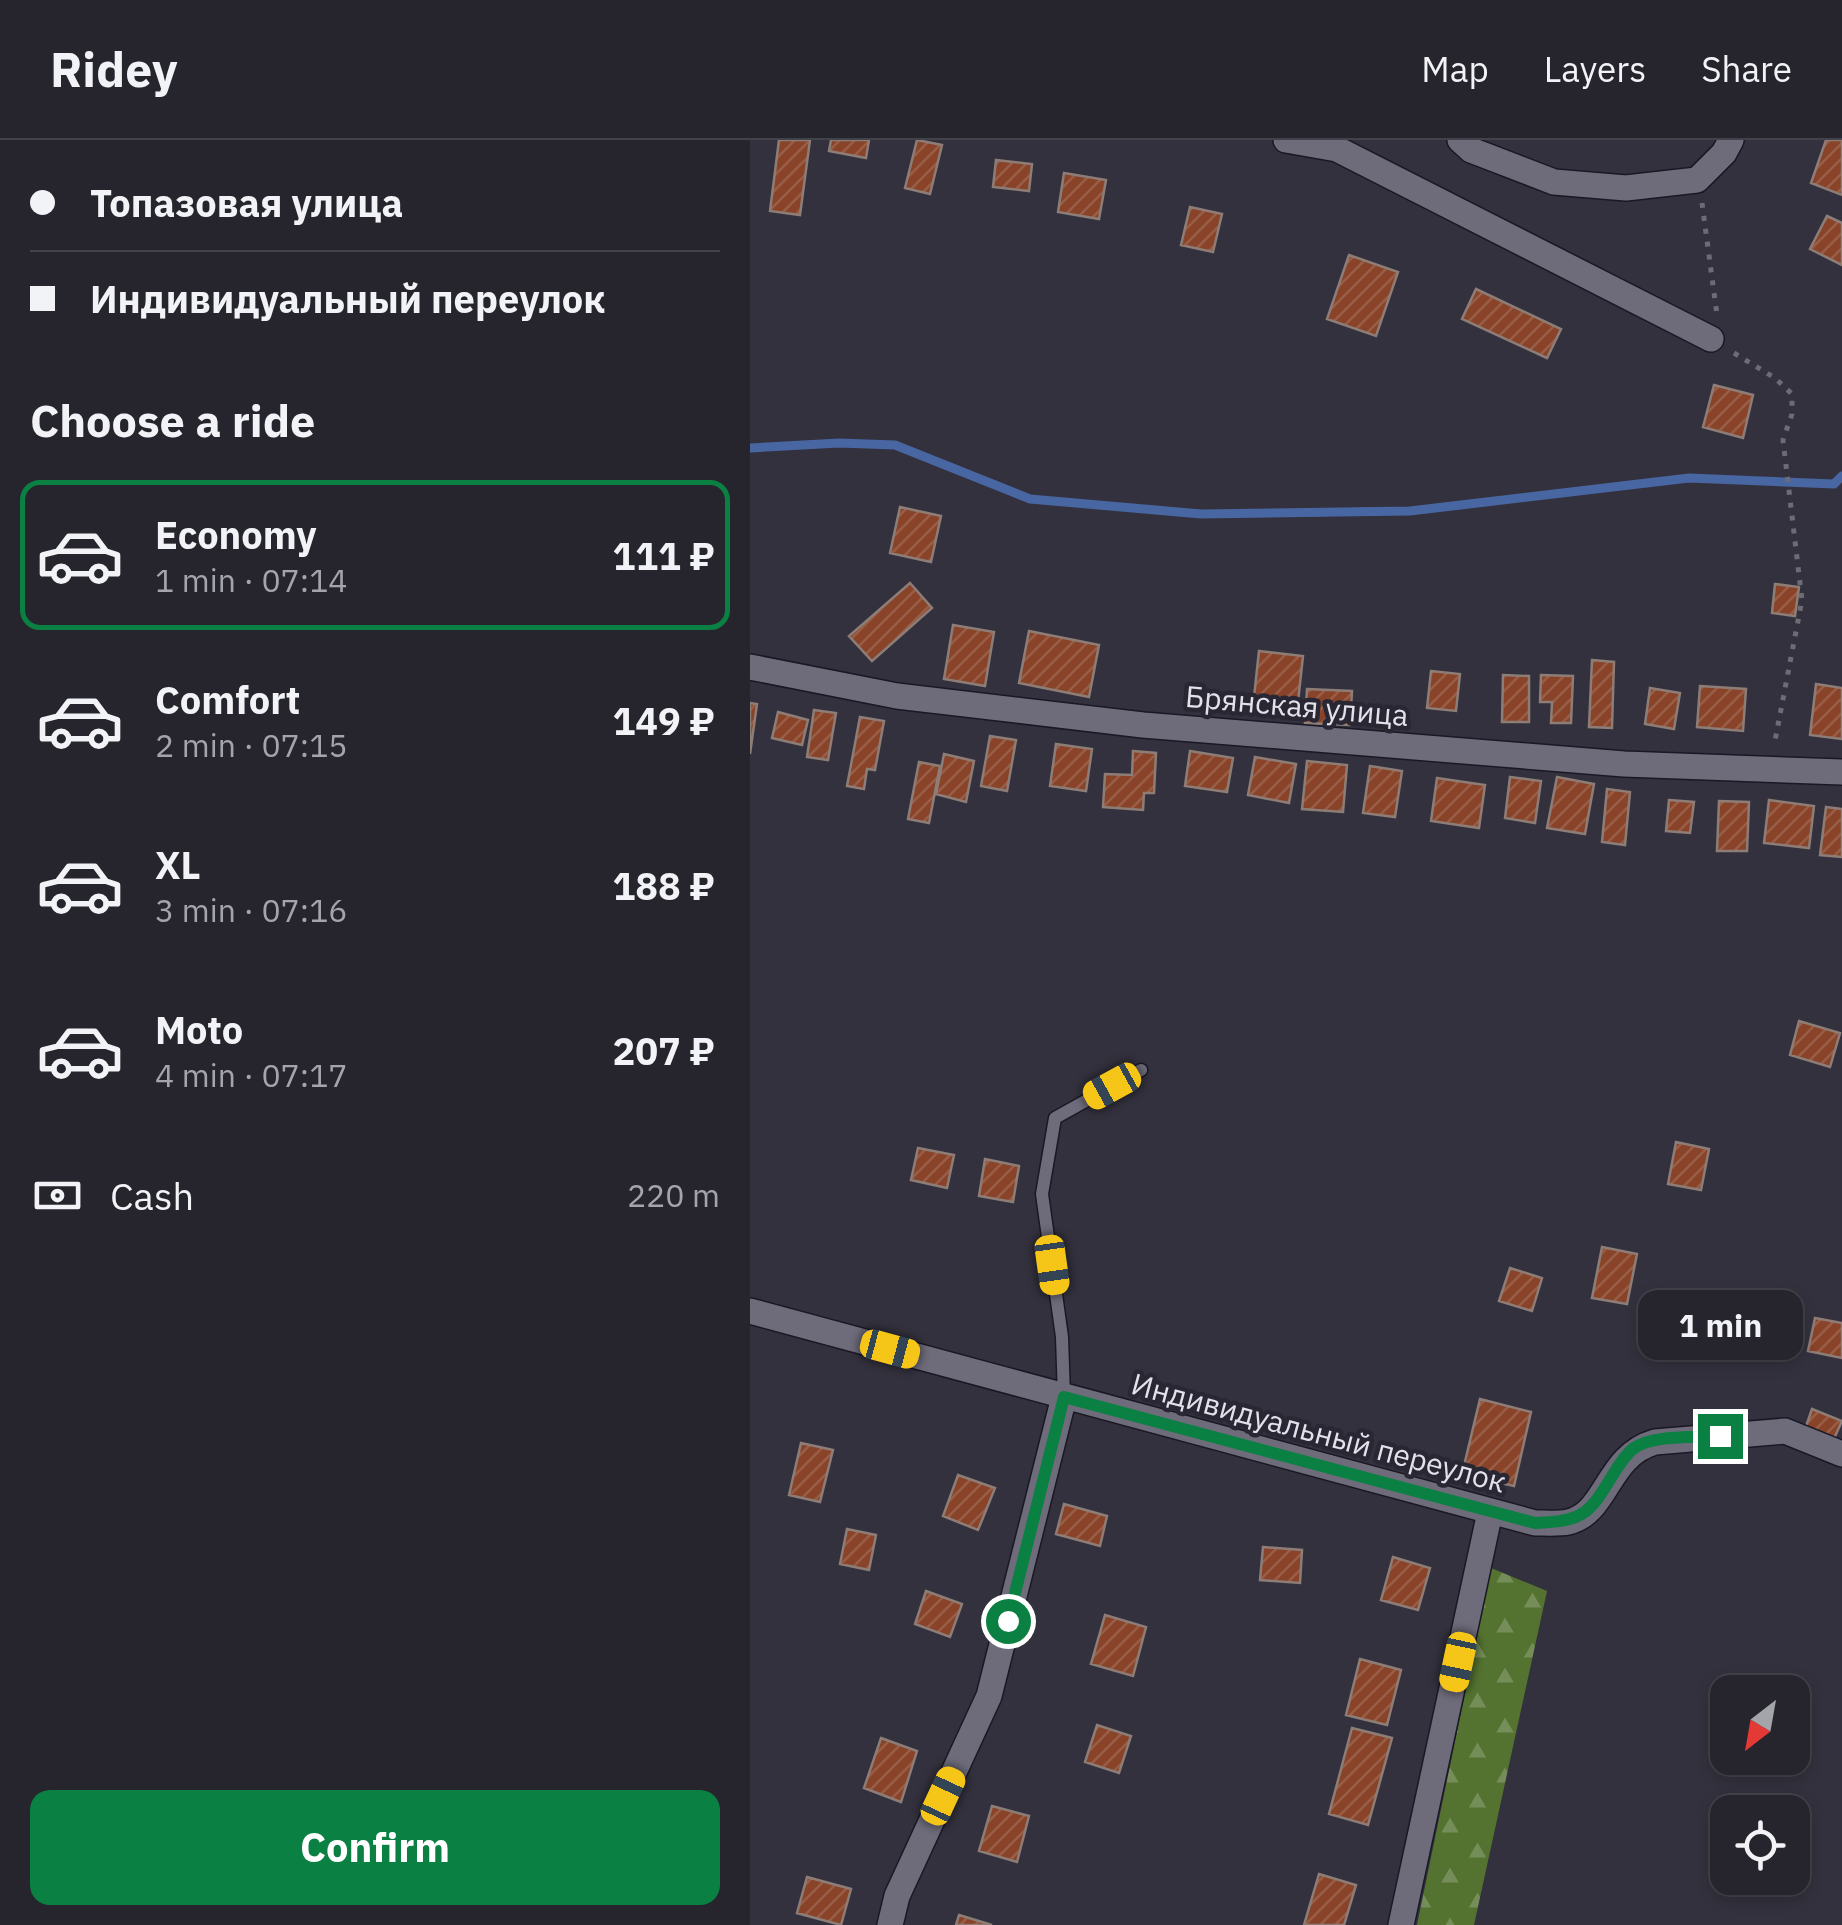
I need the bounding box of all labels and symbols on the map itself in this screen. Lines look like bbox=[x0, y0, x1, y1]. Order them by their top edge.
street label: Брянская улица bbox=[1184, 676, 1410, 734]
car bbox=[1078, 1058, 1146, 1114]
car bbox=[1033, 1233, 1071, 1297]
callout: 1 min bbox=[1638, 1291, 1802, 1361]
car bbox=[857, 1327, 923, 1371]
street label: Индивидуальный переулок bbox=[1127, 1363, 1511, 1501]
route end bbox=[1698, 1414, 1743, 1459]
route start bbox=[986, 1599, 1031, 1644]
car bbox=[1437, 1630, 1479, 1694]
north arrow bbox=[1710, 1675, 1810, 1775]
car bbox=[917, 1762, 969, 1830]

